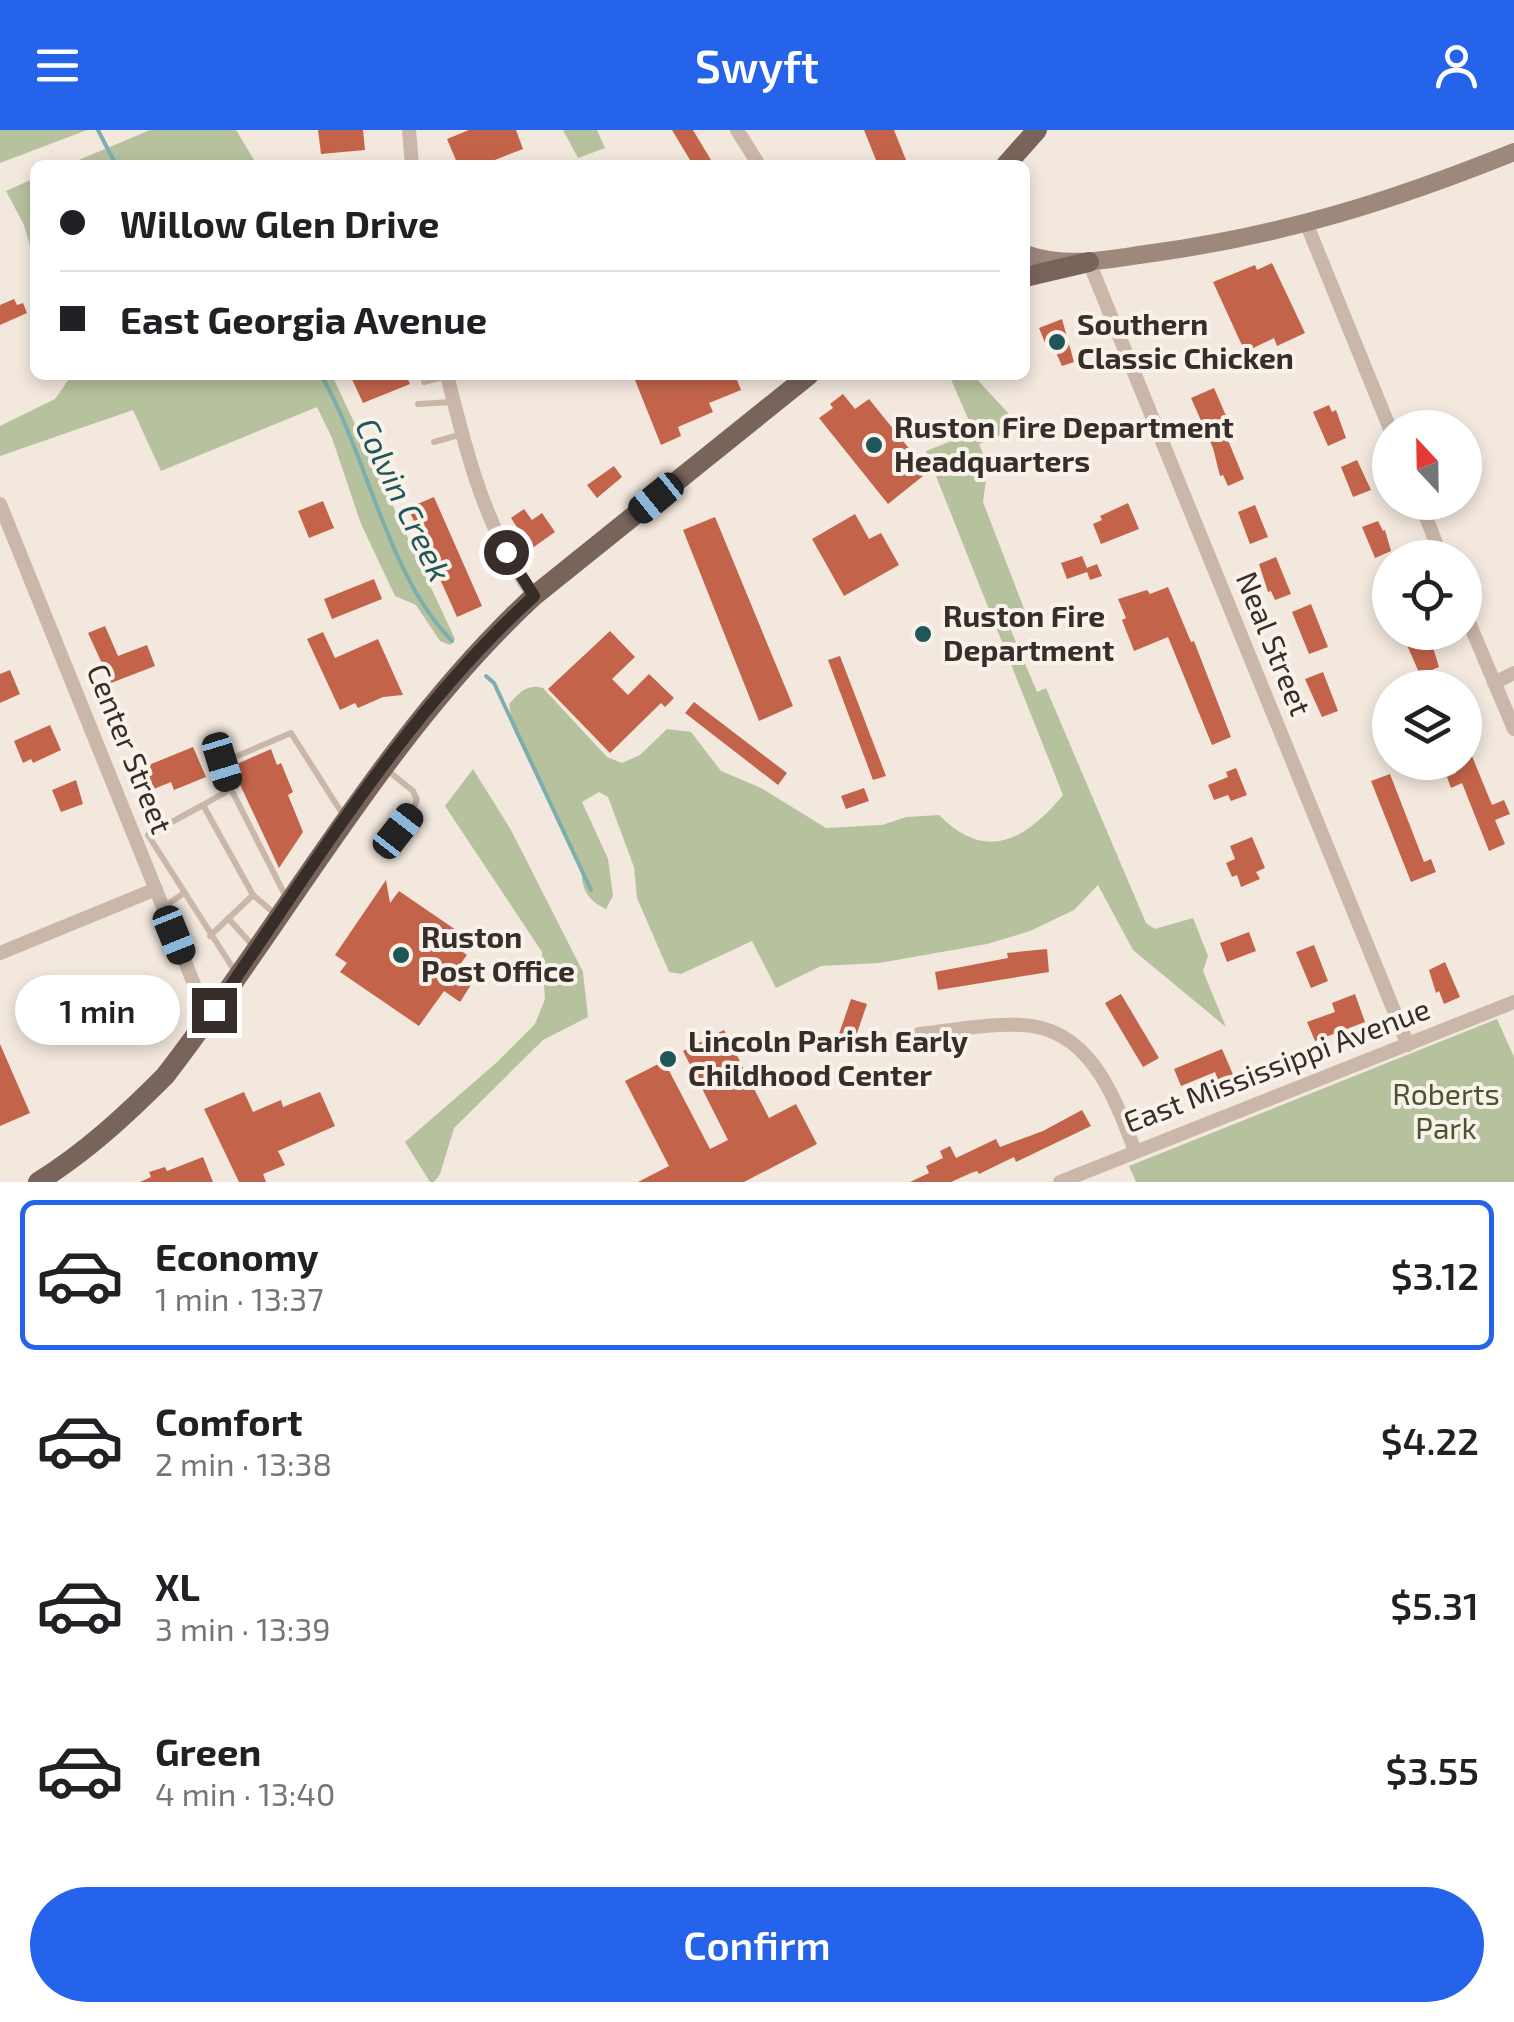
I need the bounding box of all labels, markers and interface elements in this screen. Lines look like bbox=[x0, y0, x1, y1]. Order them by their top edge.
icon: menu bbox=[30, 38, 85, 93]
text: Swyft bbox=[695, 38, 819, 92]
icon: person bbox=[1429, 38, 1484, 93]
text: Willow Glen Drive bbox=[120, 200, 439, 246]
text: East Georgia Avenue bbox=[120, 296, 487, 342]
place label: Southern Classic Chicken bbox=[1077, 305, 1294, 375]
marker: Southern Classic Chicken bbox=[1046, 331, 1068, 353]
place label: Ruston Fire Department Headquarters bbox=[894, 408, 1234, 478]
north arrow bbox=[1372, 410, 1482, 520]
map controls bbox=[1372, 410, 1482, 780]
water label: Colvin Creek bbox=[349, 411, 461, 587]
marker: Ruston Fire Department Headquarters bbox=[863, 434, 885, 456]
car bbox=[623, 467, 689, 529]
route start bbox=[484, 530, 529, 575]
button: locate bbox=[1372, 540, 1482, 650]
street label: Neal Street bbox=[1230, 566, 1320, 720]
place label: Ruston Fire Department bbox=[943, 597, 1114, 667]
marker: Ruston Fire Department bbox=[912, 623, 934, 645]
street label: Center Street bbox=[81, 658, 181, 838]
button: layers bbox=[1372, 670, 1482, 780]
car bbox=[199, 729, 245, 795]
car bbox=[368, 798, 428, 864]
car bbox=[149, 902, 199, 968]
place label: Ruston Post Office bbox=[421, 918, 575, 988]
marker: Ruston Post Office bbox=[390, 944, 412, 966]
callout: 1 min bbox=[14, 975, 179, 1045]
route end bbox=[192, 988, 237, 1033]
street label: East Mississippi Avenue bbox=[1118, 989, 1434, 1139]
text: 1 min bbox=[60, 991, 135, 1029]
place label: Lincoln Parish Early Childhood Center bbox=[688, 1022, 968, 1092]
marker: Lincoln Parish Early Childhood Center bbox=[657, 1048, 679, 1070]
park label: Roberts Park bbox=[1392, 1075, 1500, 1145]
icon: car bbox=[35, 1230, 125, 1320]
text: Economy bbox=[155, 1233, 319, 1279]
text: $3.12 bbox=[1391, 1252, 1479, 1298]
text: 1 min · 13:37 bbox=[155, 1279, 324, 1317]
icon: car bbox=[35, 1395, 125, 1485]
text: Comfort bbox=[155, 1398, 303, 1444]
text: $4.22 bbox=[1381, 1417, 1479, 1463]
text: 2 min · 13:38 bbox=[155, 1444, 332, 1482]
icon: car bbox=[35, 1560, 125, 1650]
text: XL bbox=[155, 1563, 200, 1609]
text: $5.31 bbox=[1390, 1582, 1479, 1628]
text: 3 min · 13:39 bbox=[155, 1609, 331, 1647]
icon: car bbox=[35, 1725, 125, 1815]
text: Green bbox=[155, 1728, 261, 1774]
text: $3.55 bbox=[1385, 1747, 1479, 1793]
text: 4 min · 13:40 bbox=[155, 1774, 335, 1812]
button: Confirm bbox=[30, 1887, 1484, 2002]

